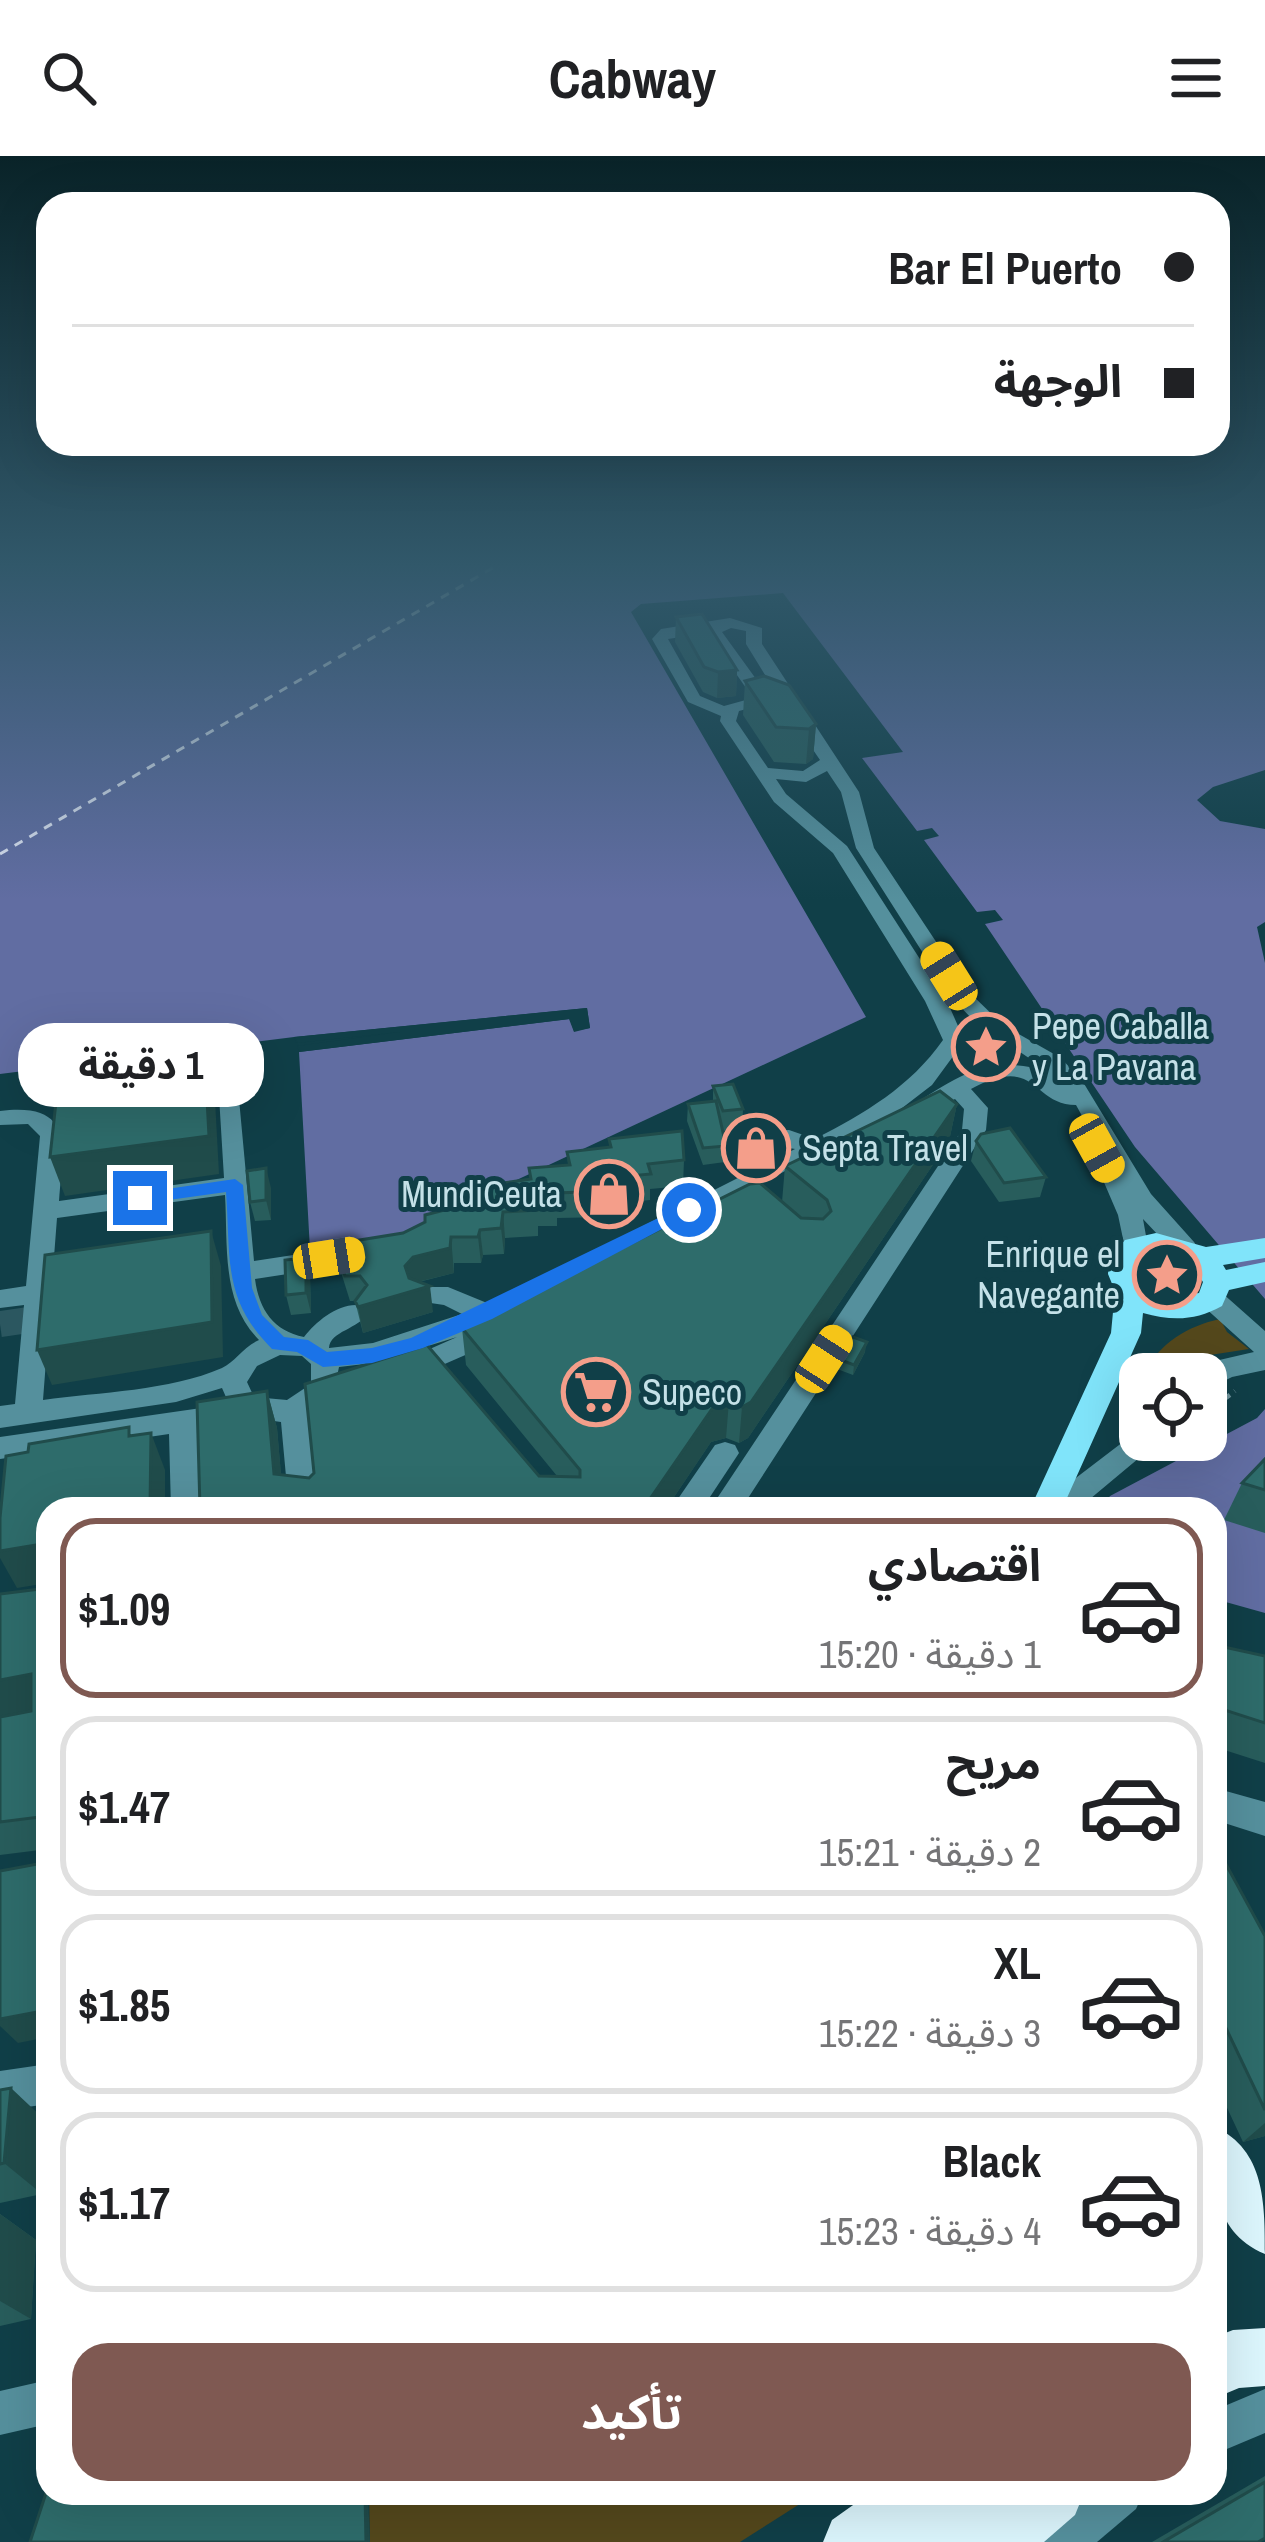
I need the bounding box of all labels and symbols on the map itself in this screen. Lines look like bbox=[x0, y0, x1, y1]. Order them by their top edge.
car bbox=[915, 936, 983, 1016]
place label: Pepe Caballa y La Pavana bbox=[1032, 1002, 1209, 1091]
place icon: Pepe Caballa y La Pavana bbox=[951, 1012, 1021, 1082]
callout: 1 دقيقة bbox=[17, 1024, 263, 1108]
car bbox=[1064, 1108, 1130, 1188]
shop icon: Septa Travel bbox=[721, 1113, 791, 1183]
place label: Septa Travel bbox=[802, 1124, 968, 1172]
shop icon: MundiCeuta bbox=[574, 1159, 644, 1229]
place label: MundiCeuta bbox=[401, 1170, 562, 1218]
route end bbox=[113, 1171, 167, 1225]
route start bbox=[662, 1183, 716, 1237]
place label: Enrique el Navegante bbox=[977, 1230, 1120, 1319]
car bbox=[291, 1235, 367, 1281]
place icon: Enrique el Navegante bbox=[1132, 1240, 1202, 1310]
car bbox=[789, 1319, 859, 1399]
supermarket icon: Supeco bbox=[561, 1357, 631, 1427]
place label: Supeco bbox=[642, 1368, 742, 1416]

